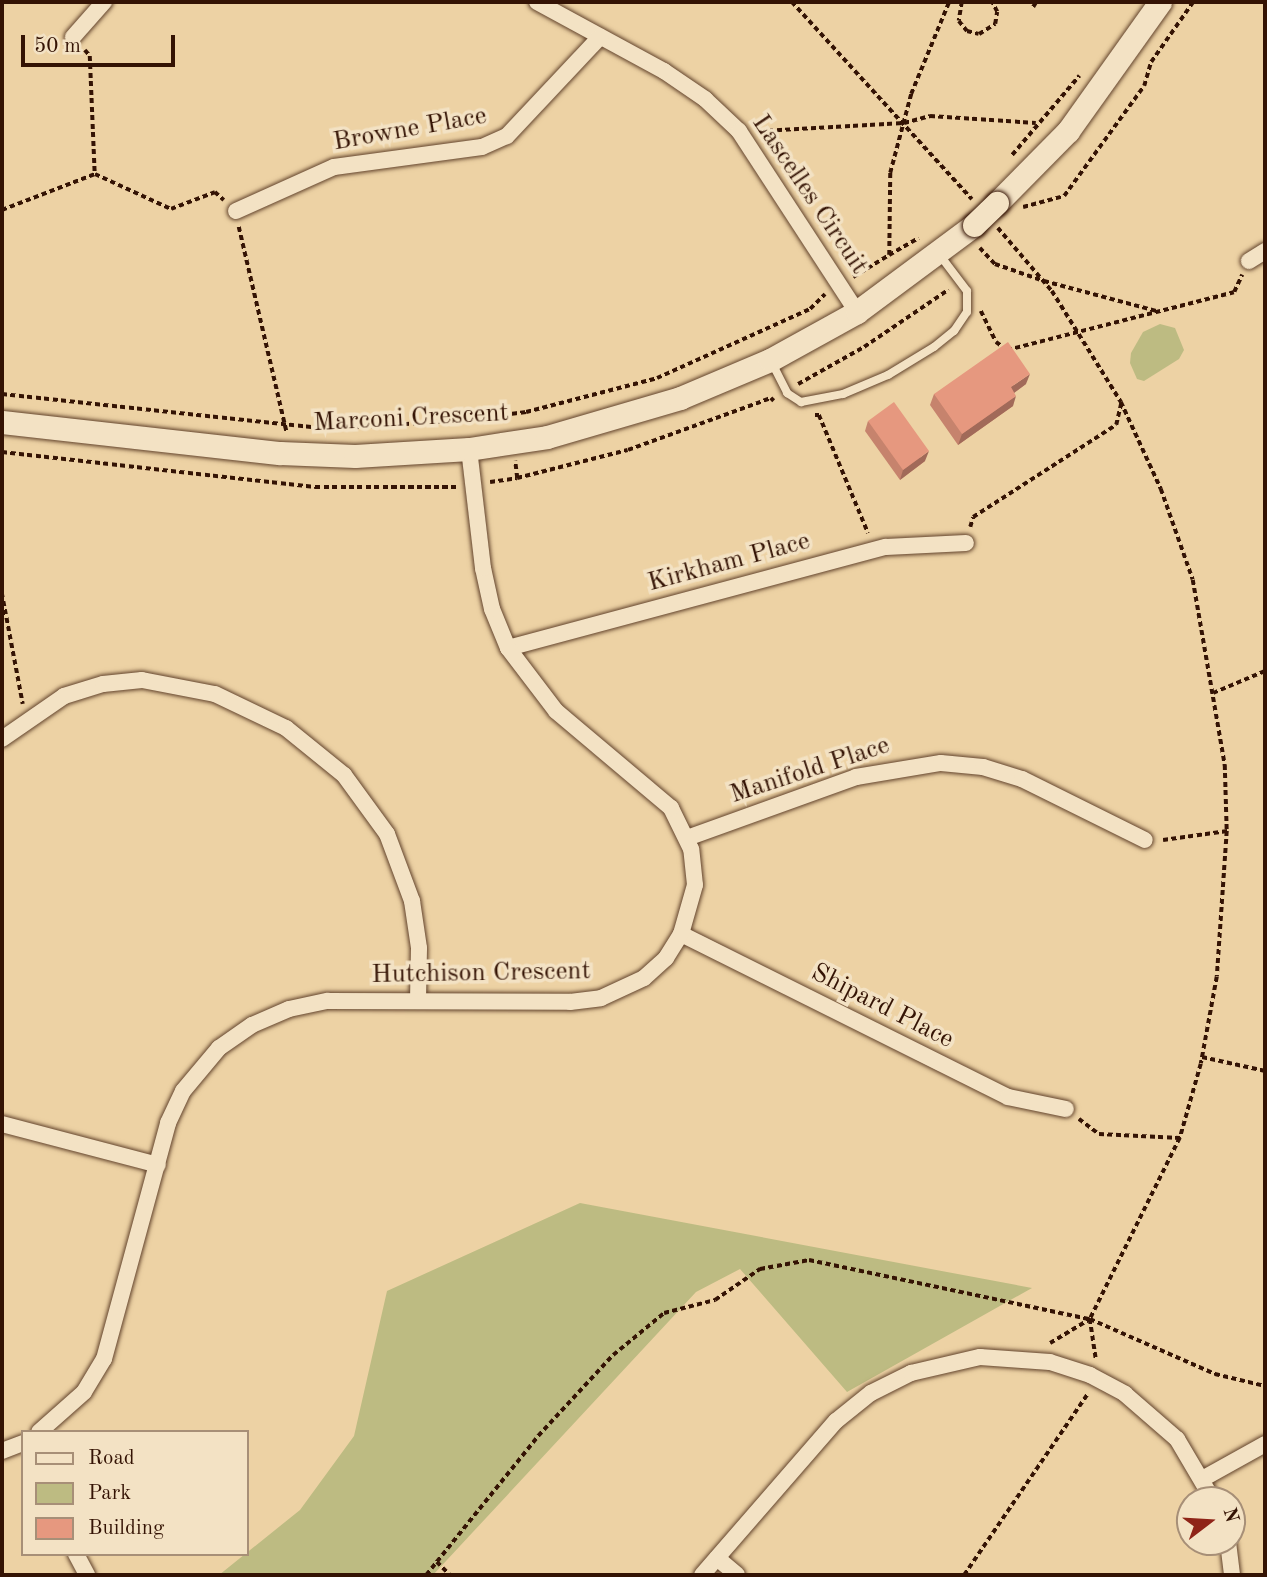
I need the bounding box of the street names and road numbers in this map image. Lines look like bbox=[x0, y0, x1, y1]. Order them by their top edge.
street label: Browne Place bbox=[331, 101, 489, 159]
street label: Lascelles Circuit bbox=[744, 109, 874, 281]
street label: Marconi Crescent bbox=[313, 398, 509, 440]
street label: Kirkham Place bbox=[644, 526, 814, 600]
street label: Manifold Place bbox=[726, 731, 894, 811]
street label: Hutchison Crescent bbox=[371, 956, 591, 992]
street label: Shipard Place bbox=[805, 958, 959, 1056]

